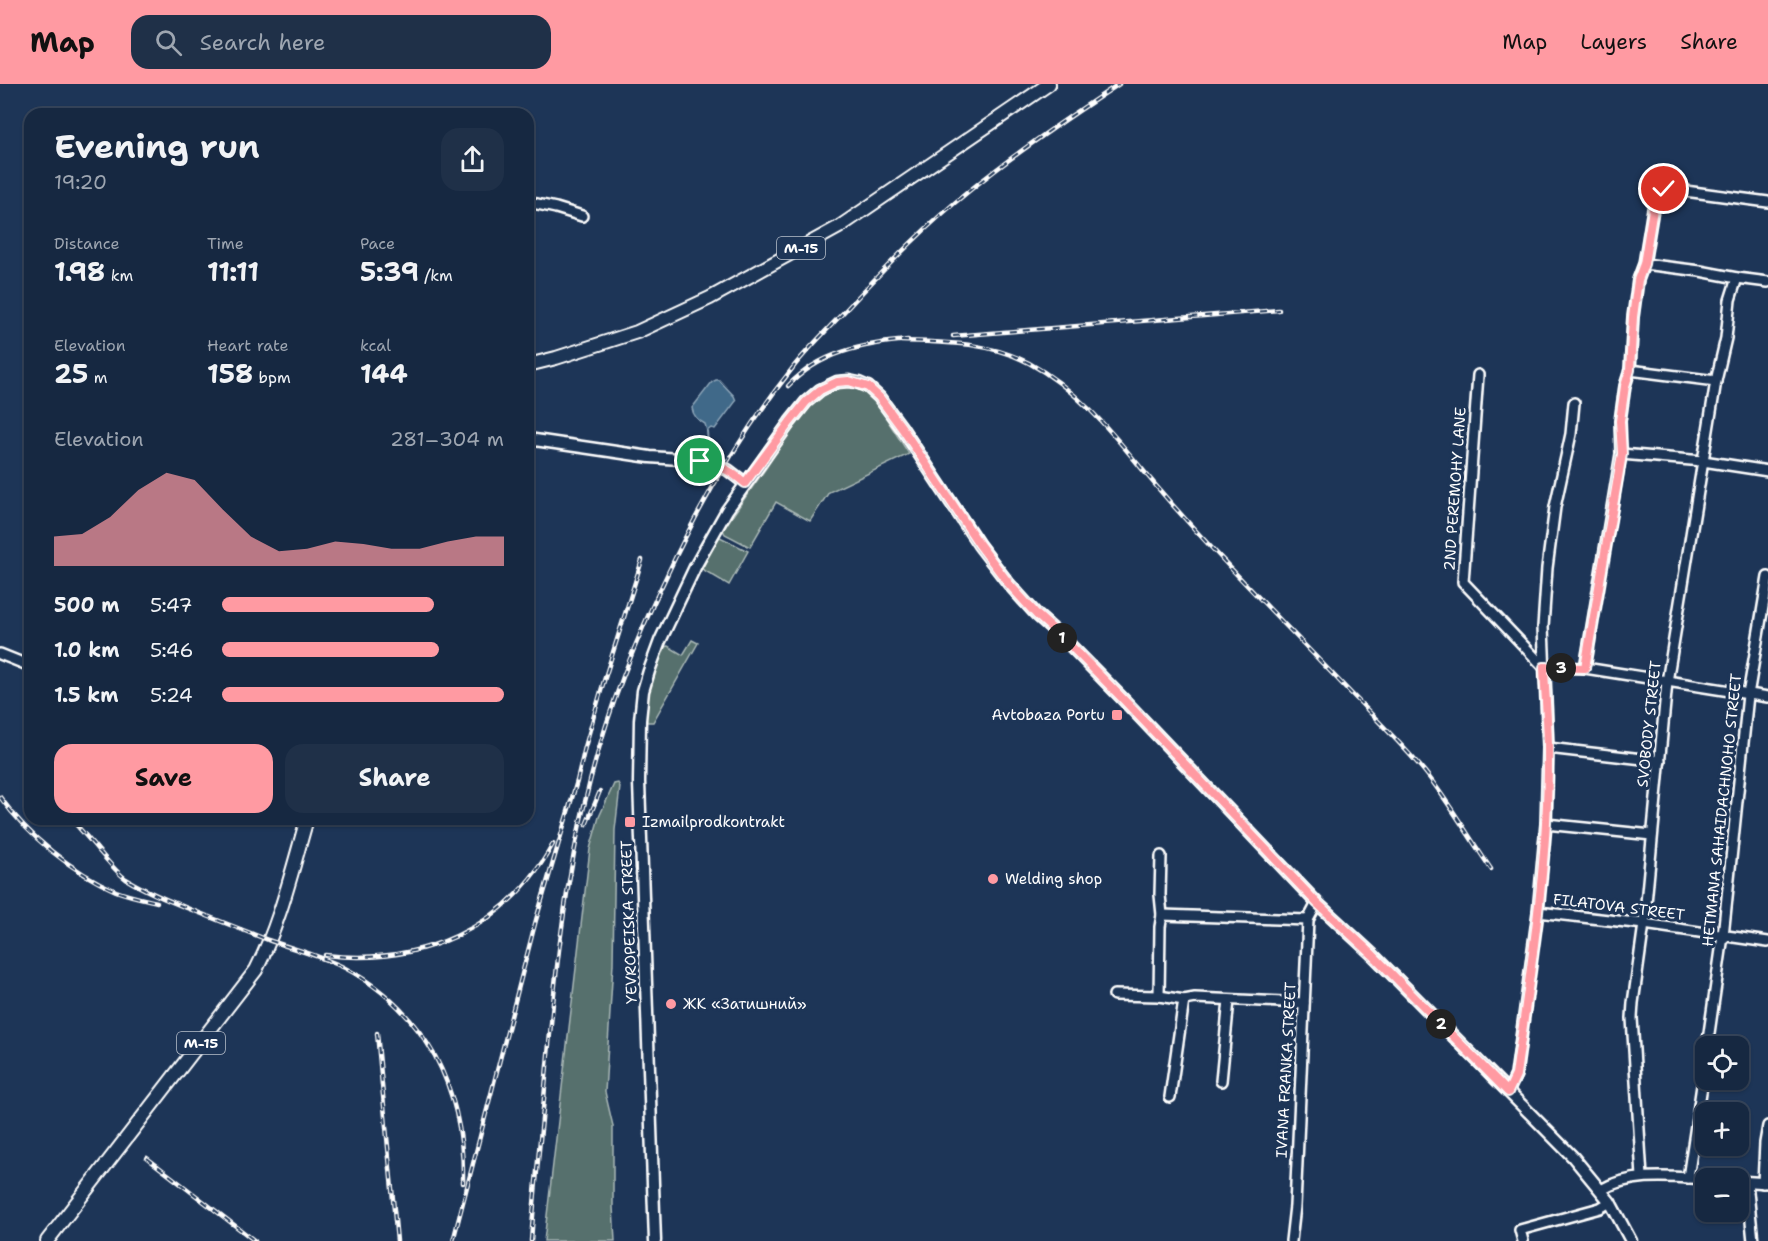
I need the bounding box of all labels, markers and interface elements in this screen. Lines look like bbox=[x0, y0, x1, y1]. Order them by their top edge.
search box bbox=[131, 15, 551, 69]
text: Map bbox=[30, 23, 95, 61]
icon: search bbox=[152, 26, 185, 59]
text: Search here bbox=[200, 28, 325, 57]
text: Map bbox=[1502, 28, 1547, 56]
text: Layers bbox=[1580, 28, 1647, 56]
text: Share bbox=[1680, 28, 1738, 56]
text: Evening run bbox=[54, 124, 260, 169]
button: share bbox=[441, 128, 504, 191]
pin bbox=[1638, 163, 1689, 214]
text: 19:20 bbox=[54, 169, 107, 195]
icon: check bbox=[1647, 172, 1680, 205]
text: Distance bbox=[54, 233, 120, 254]
text: Time bbox=[207, 233, 244, 254]
text: Pace bbox=[360, 233, 395, 254]
road number: М-15 bbox=[777, 237, 825, 259]
text: 1.98 bbox=[54, 254, 105, 289]
text: 11:11 bbox=[207, 254, 259, 289]
text: 5:39 bbox=[360, 254, 419, 289]
text: km bbox=[105, 265, 133, 286]
text: /km bbox=[419, 265, 453, 286]
text: Elevation bbox=[54, 335, 126, 356]
text: Heart rate bbox=[207, 335, 289, 356]
text: kcal bbox=[360, 335, 391, 356]
text: 25 bbox=[54, 356, 88, 391]
text: 158 bbox=[207, 356, 253, 391]
text: 144 bbox=[360, 356, 408, 391]
text: m bbox=[88, 367, 108, 388]
text: bpm bbox=[253, 367, 291, 388]
street label: 2ND PEREMOHY LANE bbox=[1439, 406, 1471, 572]
text: Elevation bbox=[54, 426, 144, 452]
text: 281–304 m bbox=[390, 426, 504, 452]
pin bbox=[674, 435, 725, 486]
icon: arrive bbox=[683, 444, 716, 477]
text: 500 m bbox=[54, 592, 120, 618]
text: 5:47 bbox=[150, 592, 192, 618]
pin: 1 bbox=[1047, 623, 1077, 653]
text: 1 bbox=[1058, 627, 1066, 648]
text: 1.0 km bbox=[54, 637, 119, 663]
text: 5:46 bbox=[150, 637, 193, 663]
pin: 3 bbox=[1546, 653, 1576, 683]
text: 3 bbox=[1555, 657, 1567, 678]
street label: SVOBODY STREET bbox=[1632, 660, 1666, 788]
street label: HETMANA SAHAIDACHNOHO STREET bbox=[1698, 672, 1746, 948]
text: 1.5 km bbox=[54, 682, 118, 708]
text: 5:24 bbox=[150, 682, 193, 708]
place label: Avtobaza Portu bbox=[992, 705, 1105, 725]
marker: Avtobaza Portu bbox=[1110, 708, 1124, 722]
button: Save bbox=[54, 744, 273, 813]
button: Share bbox=[285, 744, 504, 813]
place label: Izmailprodkontrakt bbox=[642, 812, 785, 832]
marker: Izmailprodkontrakt bbox=[623, 815, 637, 829]
street label: YEVROPEISKA STREET bbox=[616, 840, 642, 1004]
place label: Welding shop bbox=[1005, 869, 1102, 889]
marker: Welding shop bbox=[986, 872, 1000, 886]
street label: FILATOVA STREET bbox=[1552, 889, 1686, 925]
street label: IVANA FRANKA STREET bbox=[1271, 981, 1301, 1159]
place label: ЖК «Затишний» bbox=[683, 994, 806, 1014]
marker: ЖК «Затишний» bbox=[664, 997, 678, 1011]
pin: 2 bbox=[1426, 1009, 1456, 1039]
text: 2 bbox=[1435, 1013, 1447, 1034]
road number: М-15 bbox=[177, 1032, 225, 1054]
map controls bbox=[1695, 1036, 1749, 1222]
button: locate bbox=[1695, 1036, 1749, 1090]
button: + bbox=[1695, 1102, 1749, 1156]
button: − bbox=[1695, 1168, 1749, 1222]

